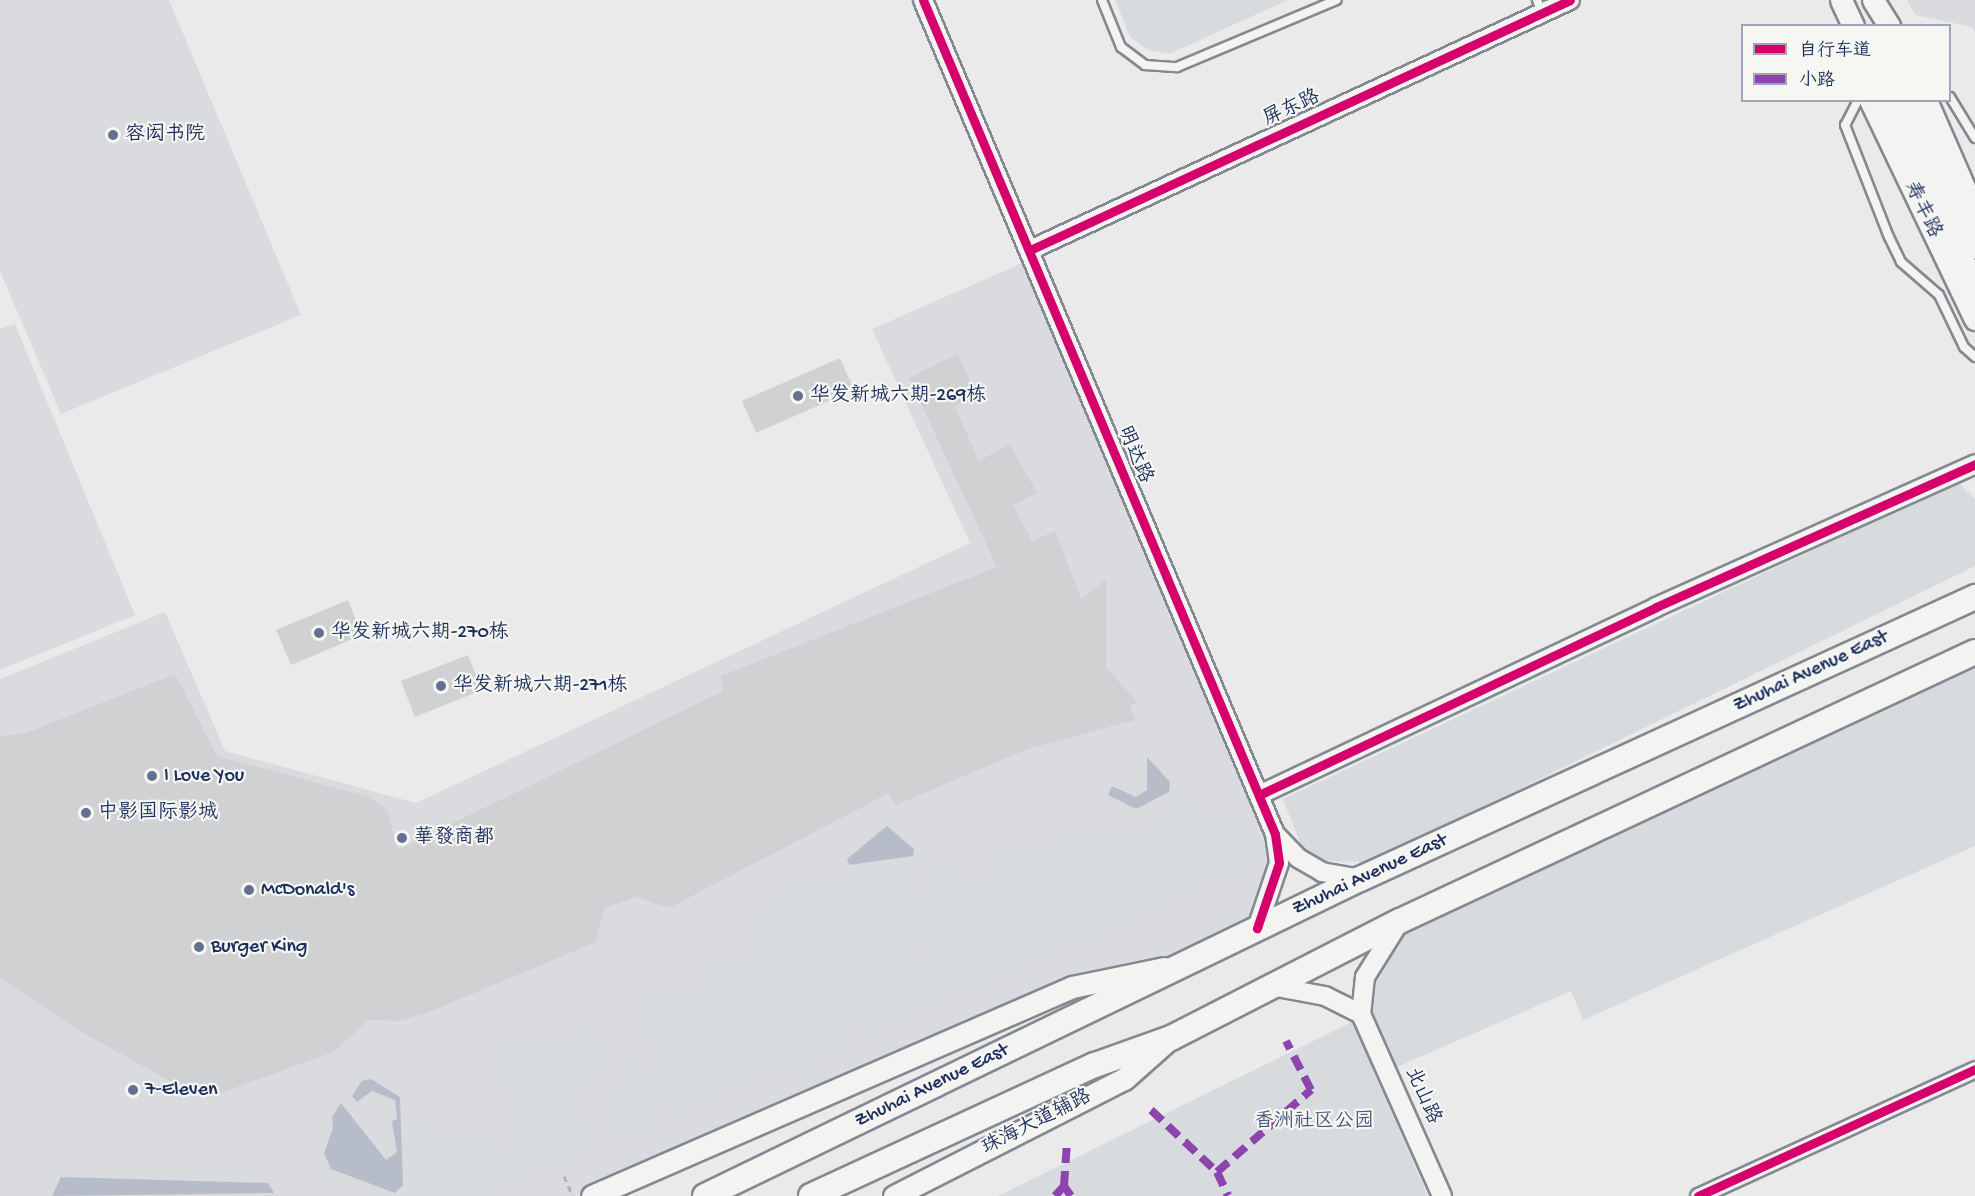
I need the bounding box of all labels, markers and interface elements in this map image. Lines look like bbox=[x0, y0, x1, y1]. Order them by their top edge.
legend bbox=[1741, 24, 1951, 102]
text: 自行车道 bbox=[1799, 41, 1871, 62]
text: 小路 bbox=[1799, 71, 1835, 92]
street label: 屏东路 bbox=[1260, 85, 1324, 133]
place label: 容闳书院 bbox=[125, 123, 205, 147]
marker: 容闳书院 bbox=[106, 128, 120, 142]
street label: 寿丰路 bbox=[1898, 178, 1946, 242]
place label: 华发新城六期-269栋 bbox=[810, 384, 986, 408]
marker: 华发新城六期-269栋 bbox=[791, 389, 805, 403]
street label: 明达路 bbox=[1111, 423, 1157, 487]
place label: 华发新城六期-270栋 bbox=[331, 621, 509, 645]
marker: 华发新城六期-270栋 bbox=[312, 626, 326, 640]
street label: Zhuhai Avenue East bbox=[1730, 626, 1892, 718]
place label: 华发新城六期-271栋 bbox=[453, 674, 628, 698]
marker: 华发新城六期-271栋 bbox=[434, 679, 448, 693]
place label: I Love You bbox=[164, 764, 244, 788]
marker: I Love You bbox=[145, 769, 159, 783]
place label: 中影国际影城 bbox=[98, 801, 218, 825]
marker: 中影国际影城 bbox=[79, 806, 93, 820]
place label: 華發商都 bbox=[414, 826, 494, 850]
street label: Zhuhai Avenue East bbox=[1289, 829, 1451, 921]
marker: 華發商都 bbox=[395, 831, 409, 845]
place label: McDonald's bbox=[261, 878, 354, 902]
marker: McDonald's bbox=[242, 883, 256, 897]
place label: Burger King bbox=[211, 935, 307, 959]
marker: Burger King bbox=[192, 940, 206, 954]
street label: Zhuhai Avenue East bbox=[851, 1038, 1013, 1134]
street label: 北山路 bbox=[1399, 1064, 1445, 1128]
place label: 7-Eleven bbox=[145, 1078, 218, 1102]
marker: 7-Eleven bbox=[126, 1083, 140, 1097]
street label: 珠海大道辅路 bbox=[978, 1085, 1096, 1161]
park label: 香洲社区公园 bbox=[1254, 1110, 1374, 1134]

